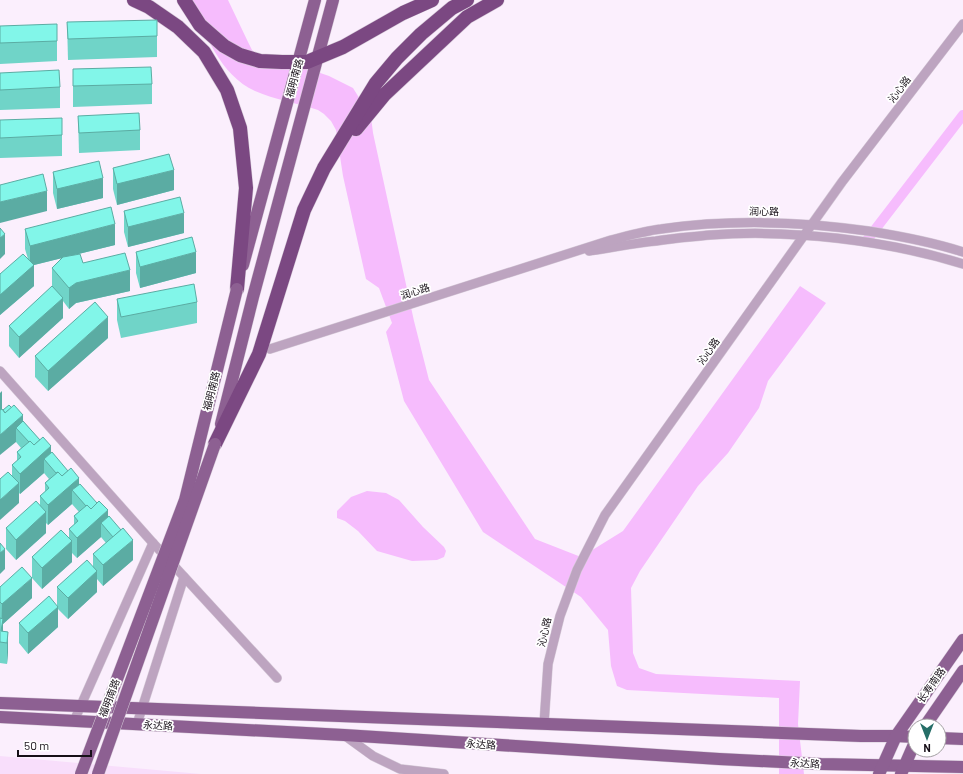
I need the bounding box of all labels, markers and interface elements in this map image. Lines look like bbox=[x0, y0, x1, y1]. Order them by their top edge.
street label: 福明南路 bbox=[283, 57, 305, 99]
street label: 沁心路 bbox=[885, 73, 913, 105]
street label: 润心路 bbox=[749, 205, 779, 217]
street label: 润心路 bbox=[399, 281, 431, 301]
street label: 沁心路 bbox=[694, 335, 722, 367]
street label: 福明南路 bbox=[200, 370, 222, 412]
street label: 沁心路 bbox=[535, 616, 553, 648]
street label: 长寿南路 bbox=[915, 665, 947, 705]
street label: 福明南路 bbox=[96, 677, 122, 719]
street label: 永达路 bbox=[143, 718, 173, 732]
north arrow bbox=[907, 718, 947, 758]
scale bar bbox=[18, 732, 91, 758]
street label: 永达路 bbox=[466, 737, 496, 751]
text: 50 m bbox=[24, 738, 49, 752]
text: N bbox=[923, 742, 931, 755]
street label: 永达路 bbox=[790, 756, 820, 770]

